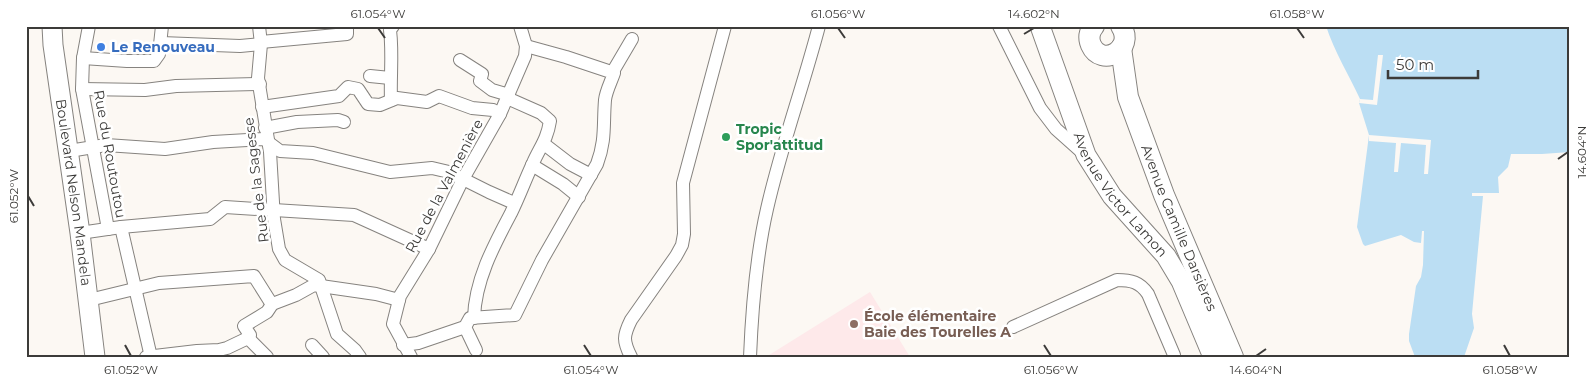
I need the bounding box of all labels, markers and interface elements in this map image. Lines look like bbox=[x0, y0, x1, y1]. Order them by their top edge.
text: 61.054°W bbox=[350, 6, 406, 21]
text: 61.056°W bbox=[811, 6, 865, 21]
text: 14.602°N bbox=[1008, 6, 1060, 21]
text: 61.058°W bbox=[1269, 6, 1325, 21]
place label: Le Renouveau bbox=[111, 38, 215, 56]
marker: Le Renouveau bbox=[95, 41, 107, 53]
scale bar bbox=[1388, 48, 1478, 80]
text: 50 m bbox=[1396, 55, 1434, 74]
street label: Rue du Routoutou bbox=[90, 89, 130, 219]
street label: Boulevard Nelson Mandela bbox=[52, 98, 95, 287]
street label: Rue de la Sagesse bbox=[239, 116, 273, 244]
street label: Rue de la Valmenière bbox=[401, 116, 487, 256]
place label: Tropic Spor'attitud bbox=[736, 120, 823, 154]
text: 14.604°N bbox=[1574, 126, 1589, 178]
street label: Avenue Victor Lamon bbox=[1070, 130, 1172, 261]
marker: Tropic Spor'attitud bbox=[720, 131, 732, 143]
street label: Avenue Camille Darsières bbox=[1137, 142, 1221, 314]
text: 61.052°W bbox=[6, 169, 21, 223]
place label: École élémentaire Baie des Tourelles A bbox=[864, 307, 1011, 341]
marker: École élémentaire Baie des Tourelles A bbox=[848, 318, 860, 330]
text: 61.052°W bbox=[104, 362, 158, 377]
text: 61.054°W bbox=[563, 362, 619, 377]
text: 61.056°W bbox=[1024, 362, 1078, 377]
text: 14.604°N bbox=[1230, 362, 1282, 377]
text: 61.058°W bbox=[1482, 362, 1538, 377]

